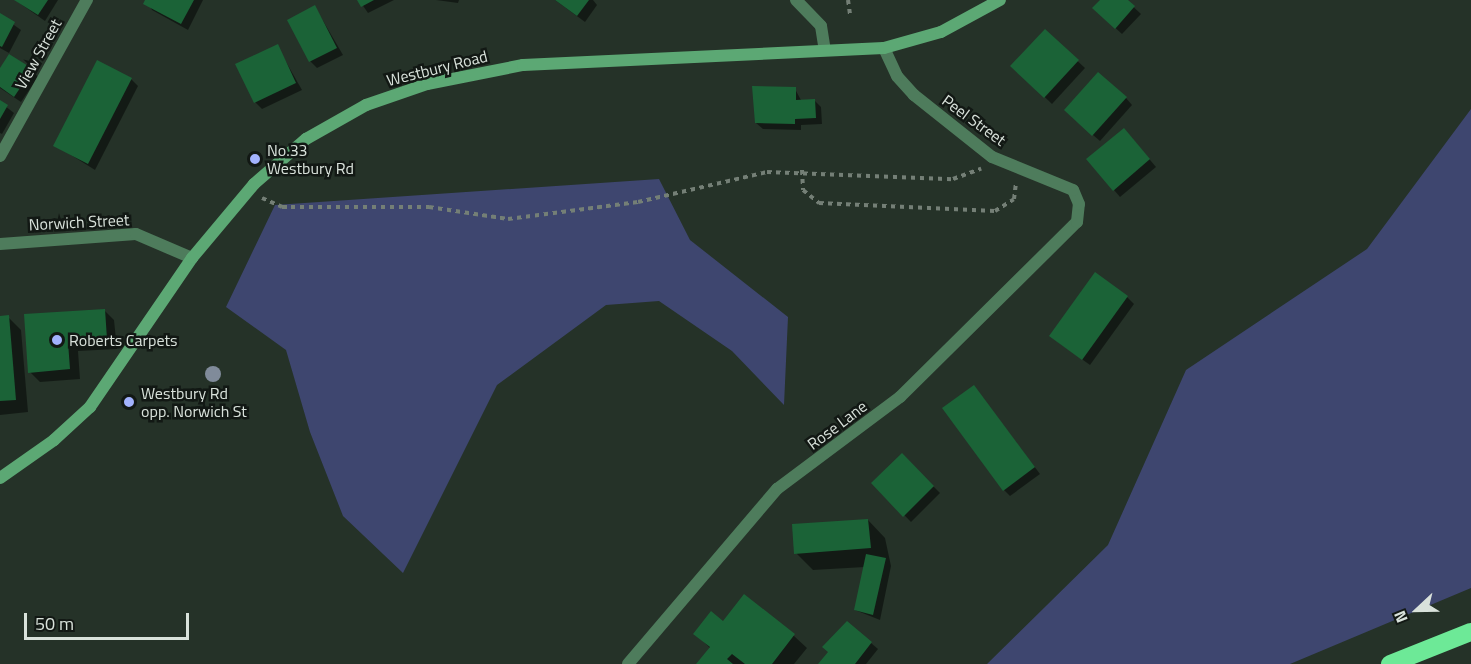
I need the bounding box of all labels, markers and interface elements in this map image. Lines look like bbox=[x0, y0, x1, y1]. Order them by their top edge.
street label: View Street bbox=[11, 15, 65, 93]
street label: Westbury Road bbox=[385, 46, 489, 90]
street label: Peel Street bbox=[938, 90, 1010, 150]
place label: No.33 Westbury Rd bbox=[267, 140, 354, 178]
marker: No.33 Westbury Rd bbox=[248, 152, 262, 166]
street label: Norwich Street bbox=[28, 210, 130, 234]
place label: Roberts Carpets bbox=[69, 330, 178, 350]
marker: Roberts Carpets bbox=[50, 333, 64, 347]
place label: Westbury Rd opp. Norwich St bbox=[141, 383, 247, 421]
marker: Westbury Rd opp. Norwich St bbox=[122, 395, 136, 409]
street label: Rose Lane bbox=[803, 396, 871, 454]
north arrow bbox=[1387, 580, 1447, 640]
scale bar bbox=[27, 601, 192, 639]
text: N bbox=[1387, 607, 1414, 626]
text: 50 m bbox=[35, 610, 74, 637]

